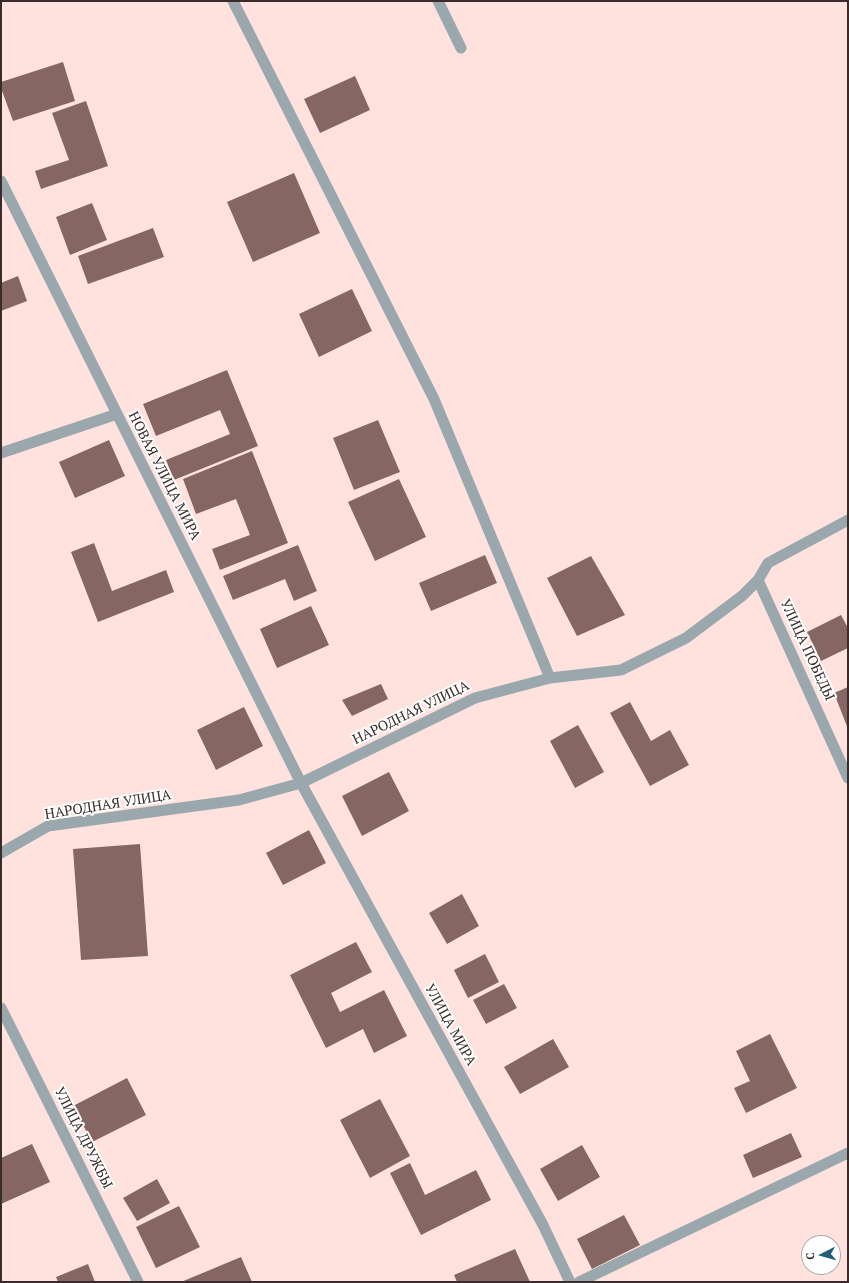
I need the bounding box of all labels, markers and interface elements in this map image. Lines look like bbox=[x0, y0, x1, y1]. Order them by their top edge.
street label: НОВАЯ УЛИЦА МИРА bbox=[124, 409, 204, 543]
street label: УЛИЦА ПОБЕДЫ bbox=[776, 597, 838, 703]
street label: НАРОДНАЯ УЛИЦА bbox=[350, 677, 472, 749]
street label: НАРОДНАЯ УЛИЦА bbox=[44, 787, 172, 823]
street label: УЛИЦА МИРА bbox=[421, 981, 479, 1069]
street label: УЛИЦА ДРУЖБЫ bbox=[50, 1085, 116, 1191]
north arrow bbox=[801, 1235, 841, 1275]
text: С bbox=[803, 1252, 817, 1260]

